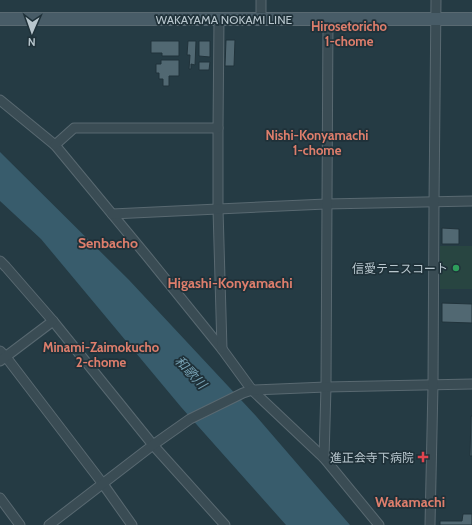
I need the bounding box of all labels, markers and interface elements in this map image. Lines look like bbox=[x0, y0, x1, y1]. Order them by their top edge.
north arrow bbox=[12, 12, 52, 52]
street label: WAKAYAMA NOKAMI LINE bbox=[156, 12, 293, 27]
district label: Hirosetoricho 1-chome bbox=[311, 18, 388, 49]
text: N bbox=[28, 35, 36, 49]
district label: Nishi-Konyamachi 1-chome bbox=[266, 127, 368, 158]
district label: Senbacho bbox=[78, 234, 138, 252]
place label: 信愛テニスコート bbox=[352, 261, 448, 276]
marker: 信愛テニスコート bbox=[451, 263, 461, 273]
district label: Higashi-Konyamachi bbox=[167, 274, 293, 292]
district label: Minami-Zaimokucho 2-chome bbox=[43, 339, 160, 370]
water label: 和歌川 bbox=[172, 352, 212, 393]
place label: 進正会寺下病院 bbox=[330, 450, 414, 465]
marker: 進正会寺下病院 bbox=[417, 451, 429, 463]
district label: Wakamachi bbox=[375, 493, 445, 511]

